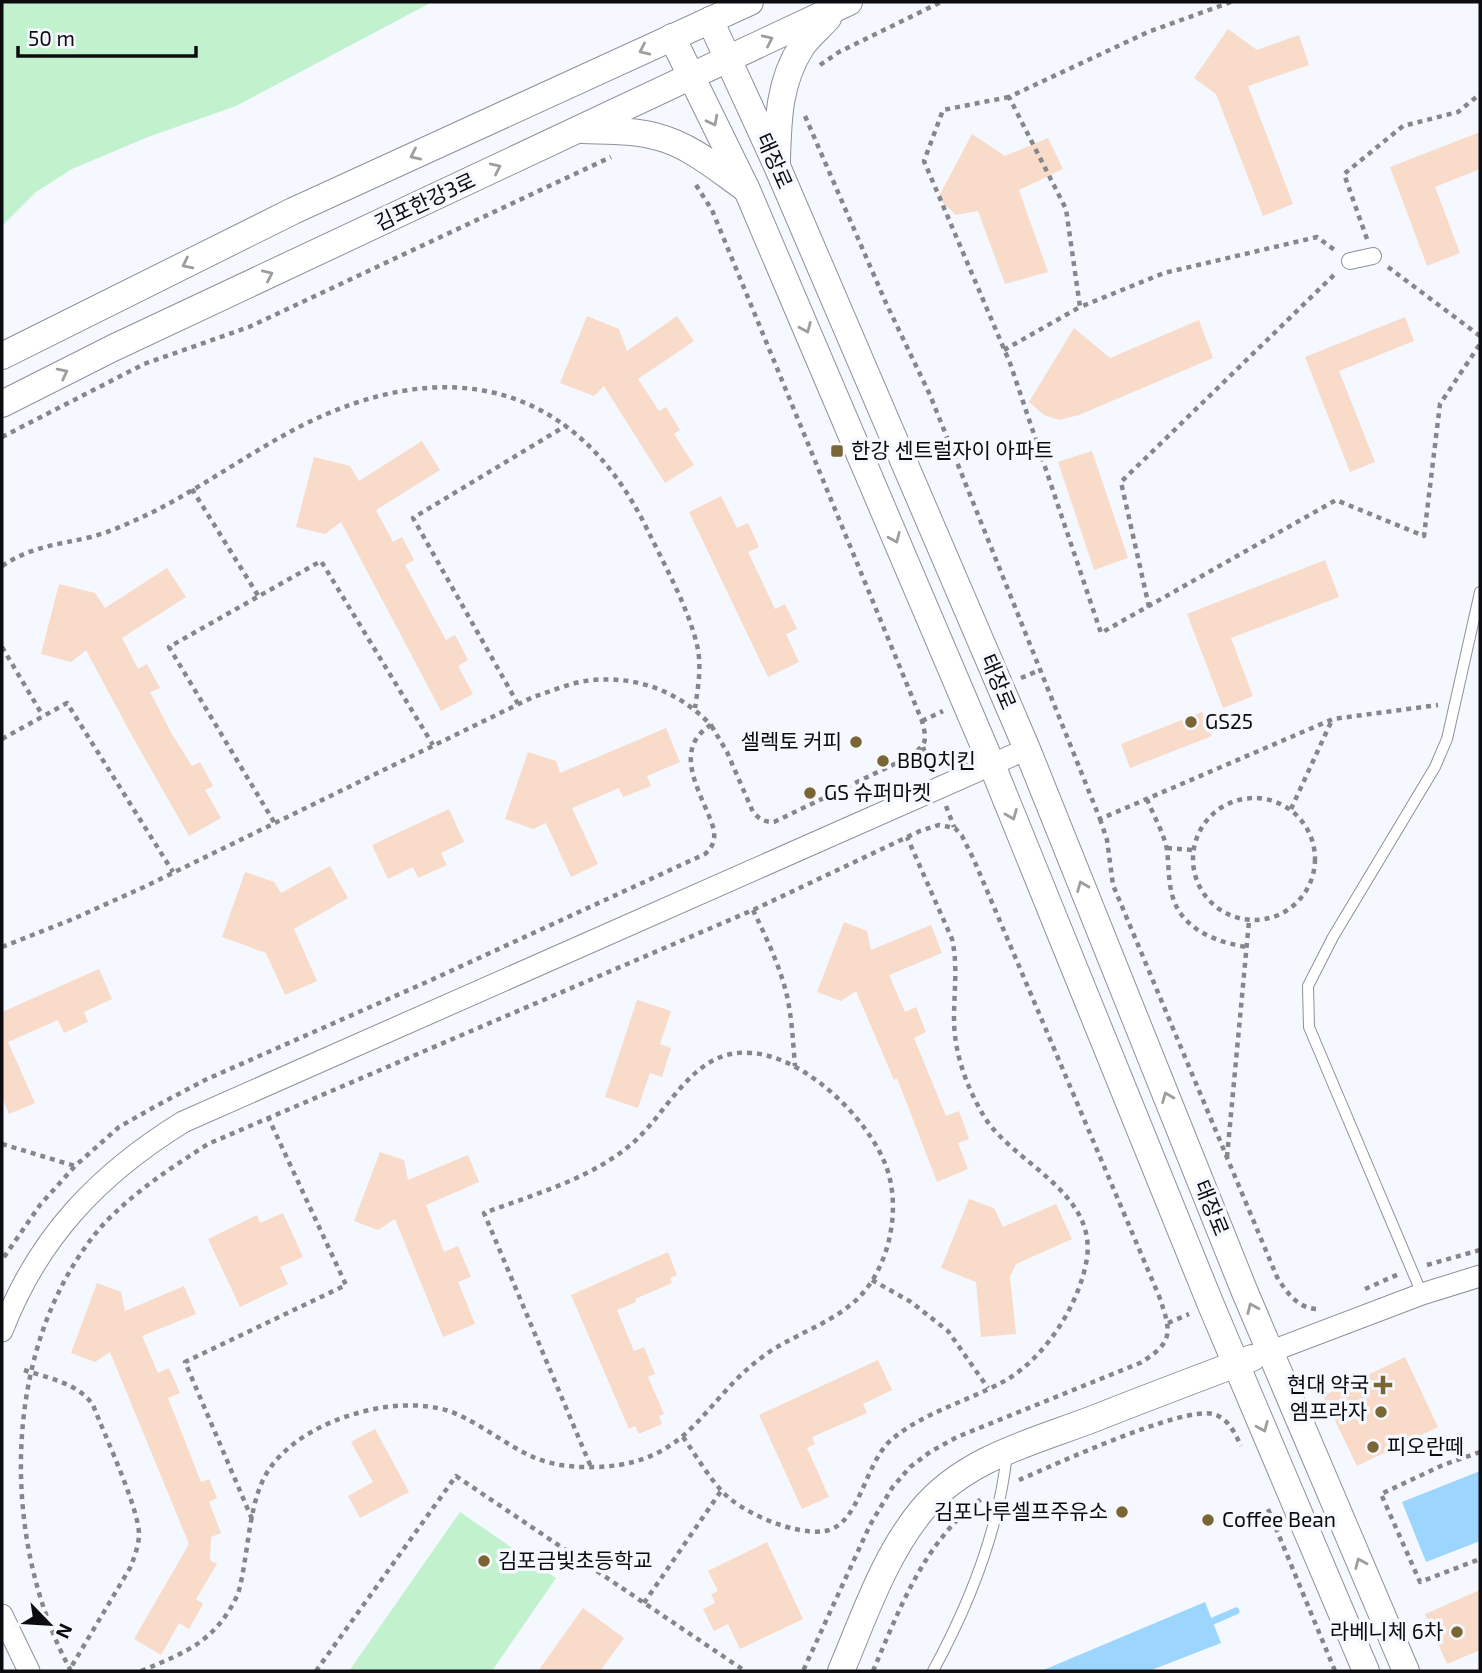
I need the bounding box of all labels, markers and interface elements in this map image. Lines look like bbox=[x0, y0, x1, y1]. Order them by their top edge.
scale bar bbox=[18, 14, 196, 58]
text: 50 m bbox=[28, 25, 75, 50]
one-way arrow bbox=[761, 34, 774, 48]
one-way arrow bbox=[639, 42, 651, 56]
one-way arrow bbox=[704, 114, 718, 126]
street label: 태장로 bbox=[752, 129, 799, 192]
one-way arrow bbox=[409, 147, 422, 161]
one-way arrow bbox=[489, 162, 501, 176]
street label: 김포한강3로 bbox=[370, 166, 479, 235]
one-way arrow bbox=[182, 255, 194, 269]
one-way arrow bbox=[261, 269, 273, 283]
one-way arrow bbox=[798, 321, 812, 333]
one-way arrow bbox=[56, 368, 68, 382]
place label: 한강 센트럴자이 아파트 bbox=[851, 437, 1054, 462]
marker: 한강 센트럴자이 아파트 bbox=[829, 443, 845, 459]
one-way arrow bbox=[887, 530, 901, 543]
street label: 태장로 bbox=[977, 650, 1022, 713]
place label: GS25 bbox=[1205, 708, 1253, 733]
marker: GS25 bbox=[1183, 714, 1199, 730]
place label: 셀렉토 커피 bbox=[741, 728, 842, 753]
marker: 셀렉토 커피 bbox=[848, 734, 864, 750]
place label: BBQ치킨 bbox=[897, 747, 976, 773]
marker: BBQ치킨 bbox=[875, 753, 891, 769]
place label: GS 슈퍼마켓 bbox=[824, 779, 931, 804]
marker: GS 슈퍼마켓 bbox=[802, 785, 818, 801]
one-way arrow bbox=[1004, 808, 1018, 820]
one-way arrow bbox=[1076, 881, 1090, 893]
one-way arrow bbox=[1161, 1092, 1175, 1104]
street label: 태장로 bbox=[1190, 1176, 1235, 1239]
one-way arrow bbox=[1246, 1303, 1260, 1315]
place label: 현대 약국 bbox=[1287, 1371, 1369, 1396]
marker: 현대 약국 bbox=[1375, 1377, 1391, 1393]
place label: 엠프라자 bbox=[1290, 1398, 1367, 1423]
marker: 엠프라자 bbox=[1373, 1404, 1389, 1420]
one-way arrow bbox=[1255, 1420, 1269, 1432]
place label: 피오란떼 bbox=[1387, 1433, 1464, 1458]
marker: 피오란떼 bbox=[1365, 1439, 1381, 1455]
place label: 김포나루셀프주유소 bbox=[934, 1498, 1108, 1523]
marker: 김포나루셀프주유소 bbox=[1114, 1504, 1130, 1520]
place label: Coffee Bean bbox=[1222, 1506, 1336, 1531]
marker: Coffee Bean bbox=[1200, 1512, 1216, 1528]
place label: 김포금빛초등학교 bbox=[498, 1547, 653, 1572]
marker: 김포금빛초등학교 bbox=[476, 1553, 492, 1569]
one-way arrow bbox=[1355, 1557, 1369, 1569]
north arrow bbox=[14, 1589, 84, 1659]
place label: 라베니체 6차 bbox=[1330, 1618, 1443, 1643]
text: N bbox=[52, 1620, 78, 1642]
marker: 라베니체 6차 bbox=[1449, 1624, 1465, 1640]

